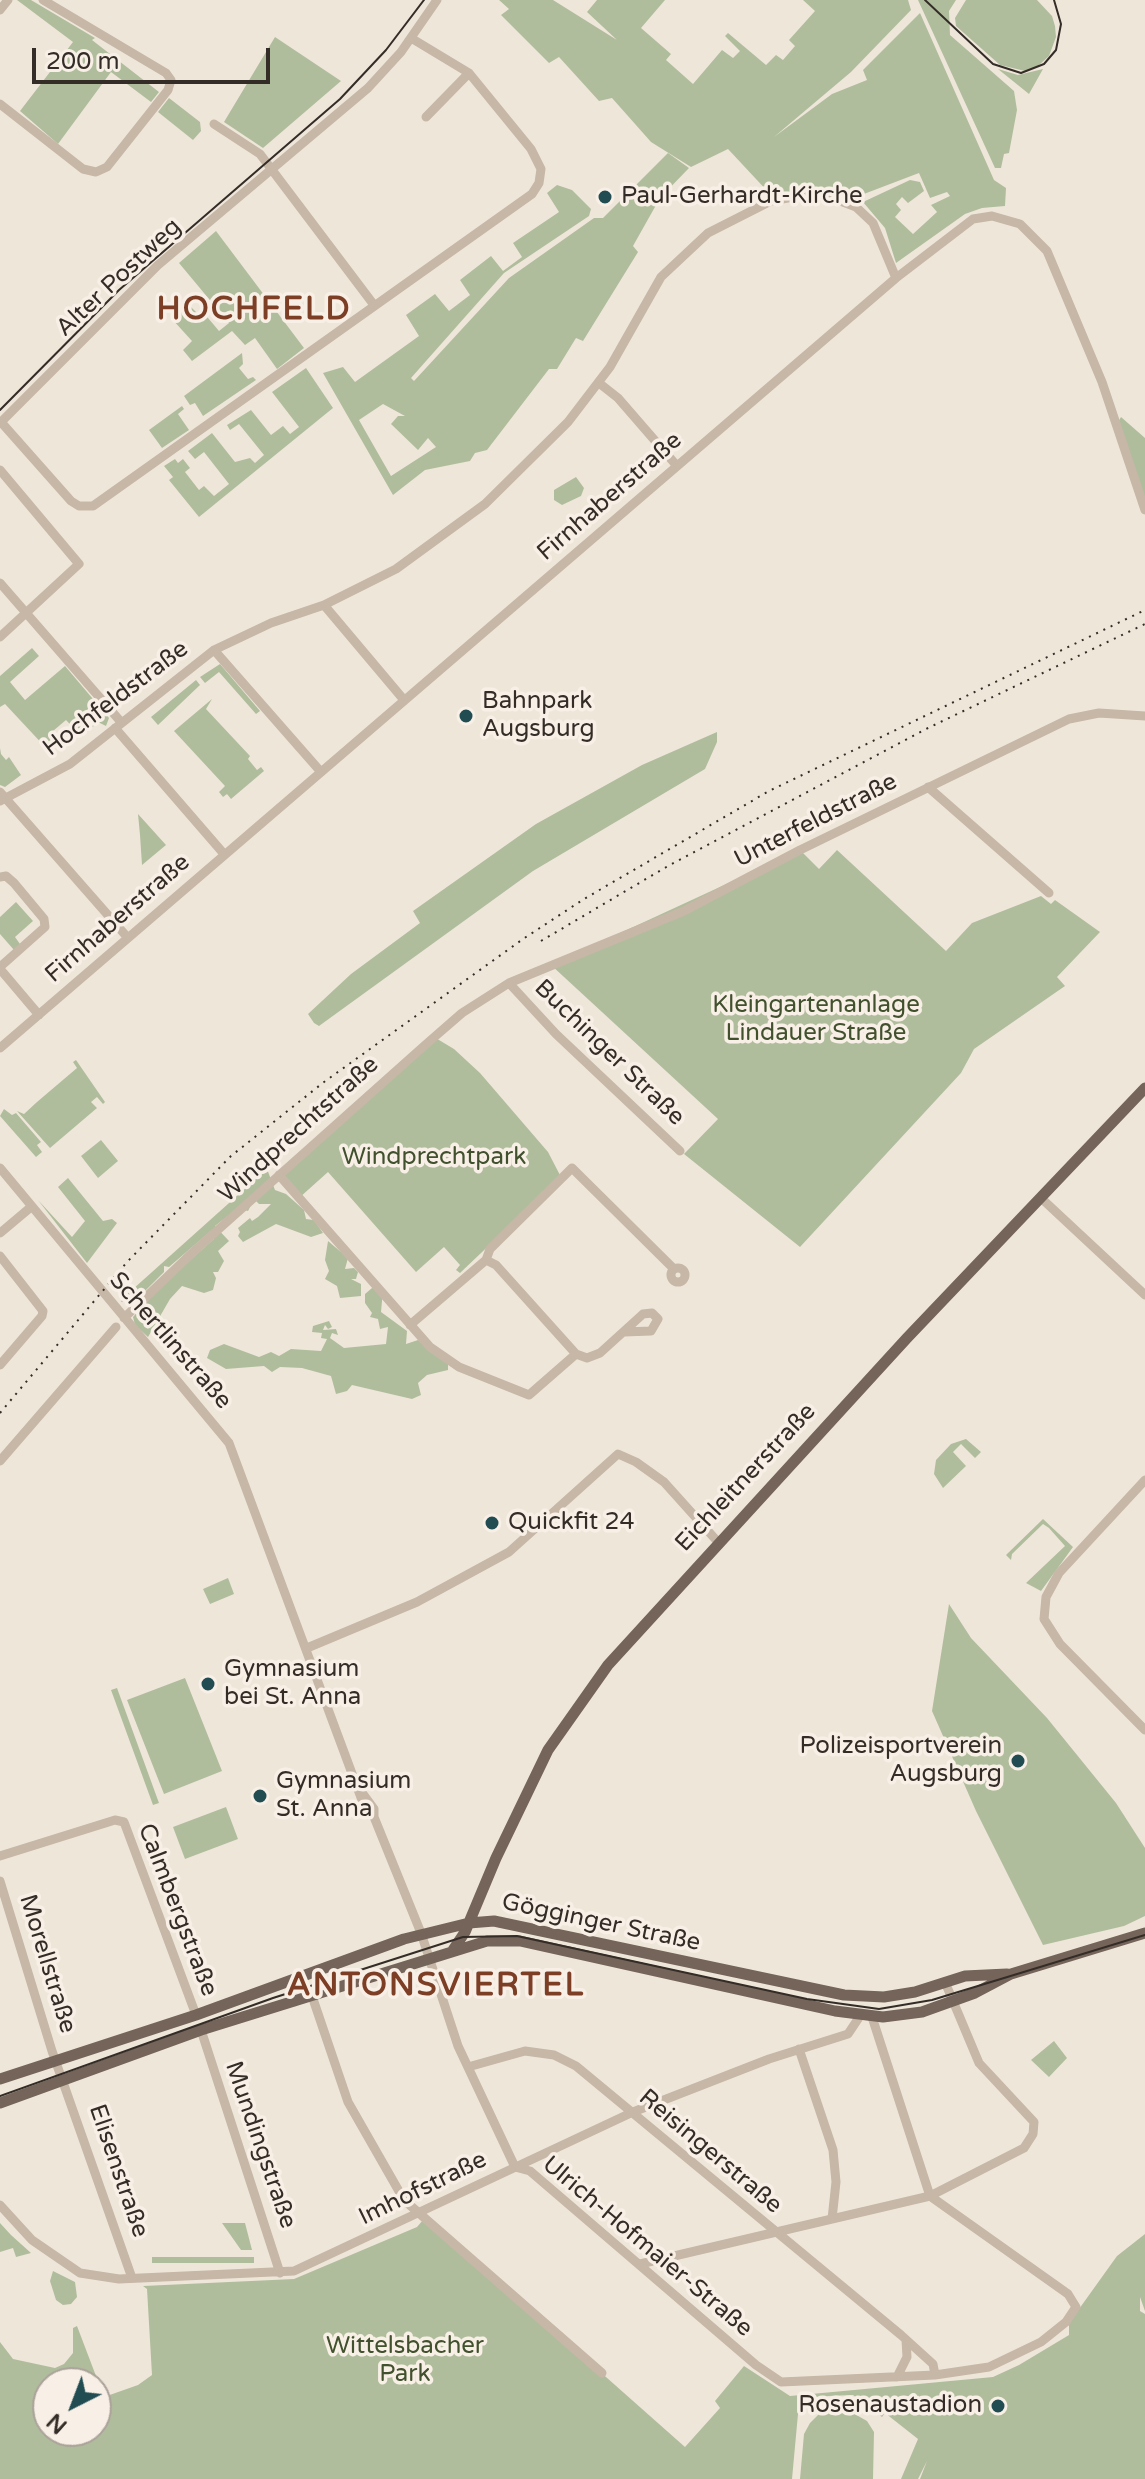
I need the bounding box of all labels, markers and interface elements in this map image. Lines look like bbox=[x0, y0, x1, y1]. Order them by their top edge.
scale bar bbox=[36, 32, 274, 82]
text: 200 m bbox=[46, 47, 120, 76]
place label: Paul-Gerhardt-Kirche bbox=[621, 183, 863, 211]
marker: Paul-Gerhardt-Kirche bbox=[596, 188, 614, 206]
street label: Alter Postweg bbox=[51, 213, 187, 343]
district label: HOCHFELD bbox=[157, 292, 351, 330]
street label: Firnhaberstraße bbox=[532, 427, 688, 567]
street label: Hochfeldstraße bbox=[38, 635, 194, 763]
place label: Bahnpark Augsburg bbox=[482, 688, 595, 744]
marker: Bahnpark Augsburg bbox=[457, 707, 475, 725]
street label: Unterfeldstraße bbox=[730, 768, 902, 874]
street label: Firnhaberstraße bbox=[40, 849, 196, 989]
street label: Buchinger Straße bbox=[528, 974, 690, 1132]
park label: Kleingartenanlage Lindauer Straße bbox=[712, 992, 920, 1048]
street label: Windprechtstraße bbox=[213, 1051, 385, 1209]
park label: Windprechtpark bbox=[342, 1144, 526, 1172]
street label: Schertlinstraße bbox=[103, 1267, 237, 1415]
street label: Eichleitnerstraße bbox=[670, 1398, 822, 1558]
place label: Quickfit 24 bbox=[508, 1509, 635, 1537]
marker: Quickfit 24 bbox=[483, 1514, 501, 1532]
place label: Gymnasium bei St. Anna bbox=[224, 1656, 361, 1712]
marker: Gymnasium bei St. Anna bbox=[199, 1675, 217, 1693]
place label: Polizeisportverein Augsburg bbox=[800, 1733, 1002, 1789]
marker: Polizeisportverein Augsburg bbox=[1009, 1752, 1027, 1770]
place label: Gymnasium St. Anna bbox=[276, 1768, 411, 1824]
marker: Gymnasium St. Anna bbox=[251, 1787, 269, 1805]
street label: Calmbergstraße bbox=[131, 1820, 223, 2000]
street label: Gögginger Straße bbox=[499, 1888, 703, 1958]
street label: Morellstraße bbox=[12, 1891, 82, 2037]
district label: ANTONSVIERTEL bbox=[287, 1968, 585, 2006]
street label: Mundingstraße bbox=[218, 2058, 302, 2232]
street label: Reisingerstraße bbox=[633, 2084, 787, 2220]
street label: Elisenstraße bbox=[82, 2101, 154, 2241]
street label: Imhofstraße bbox=[355, 2146, 491, 2232]
street label: Ulrich-Hofmaier-Straße bbox=[536, 2151, 758, 2343]
park label: Wittelsbacher Park bbox=[326, 2333, 484, 2389]
north arrow bbox=[32, 2367, 112, 2447]
place label: Rosenaustadion bbox=[798, 2392, 982, 2420]
marker: Rosenaustadion bbox=[989, 2397, 1007, 2415]
text: N bbox=[42, 2408, 73, 2439]

